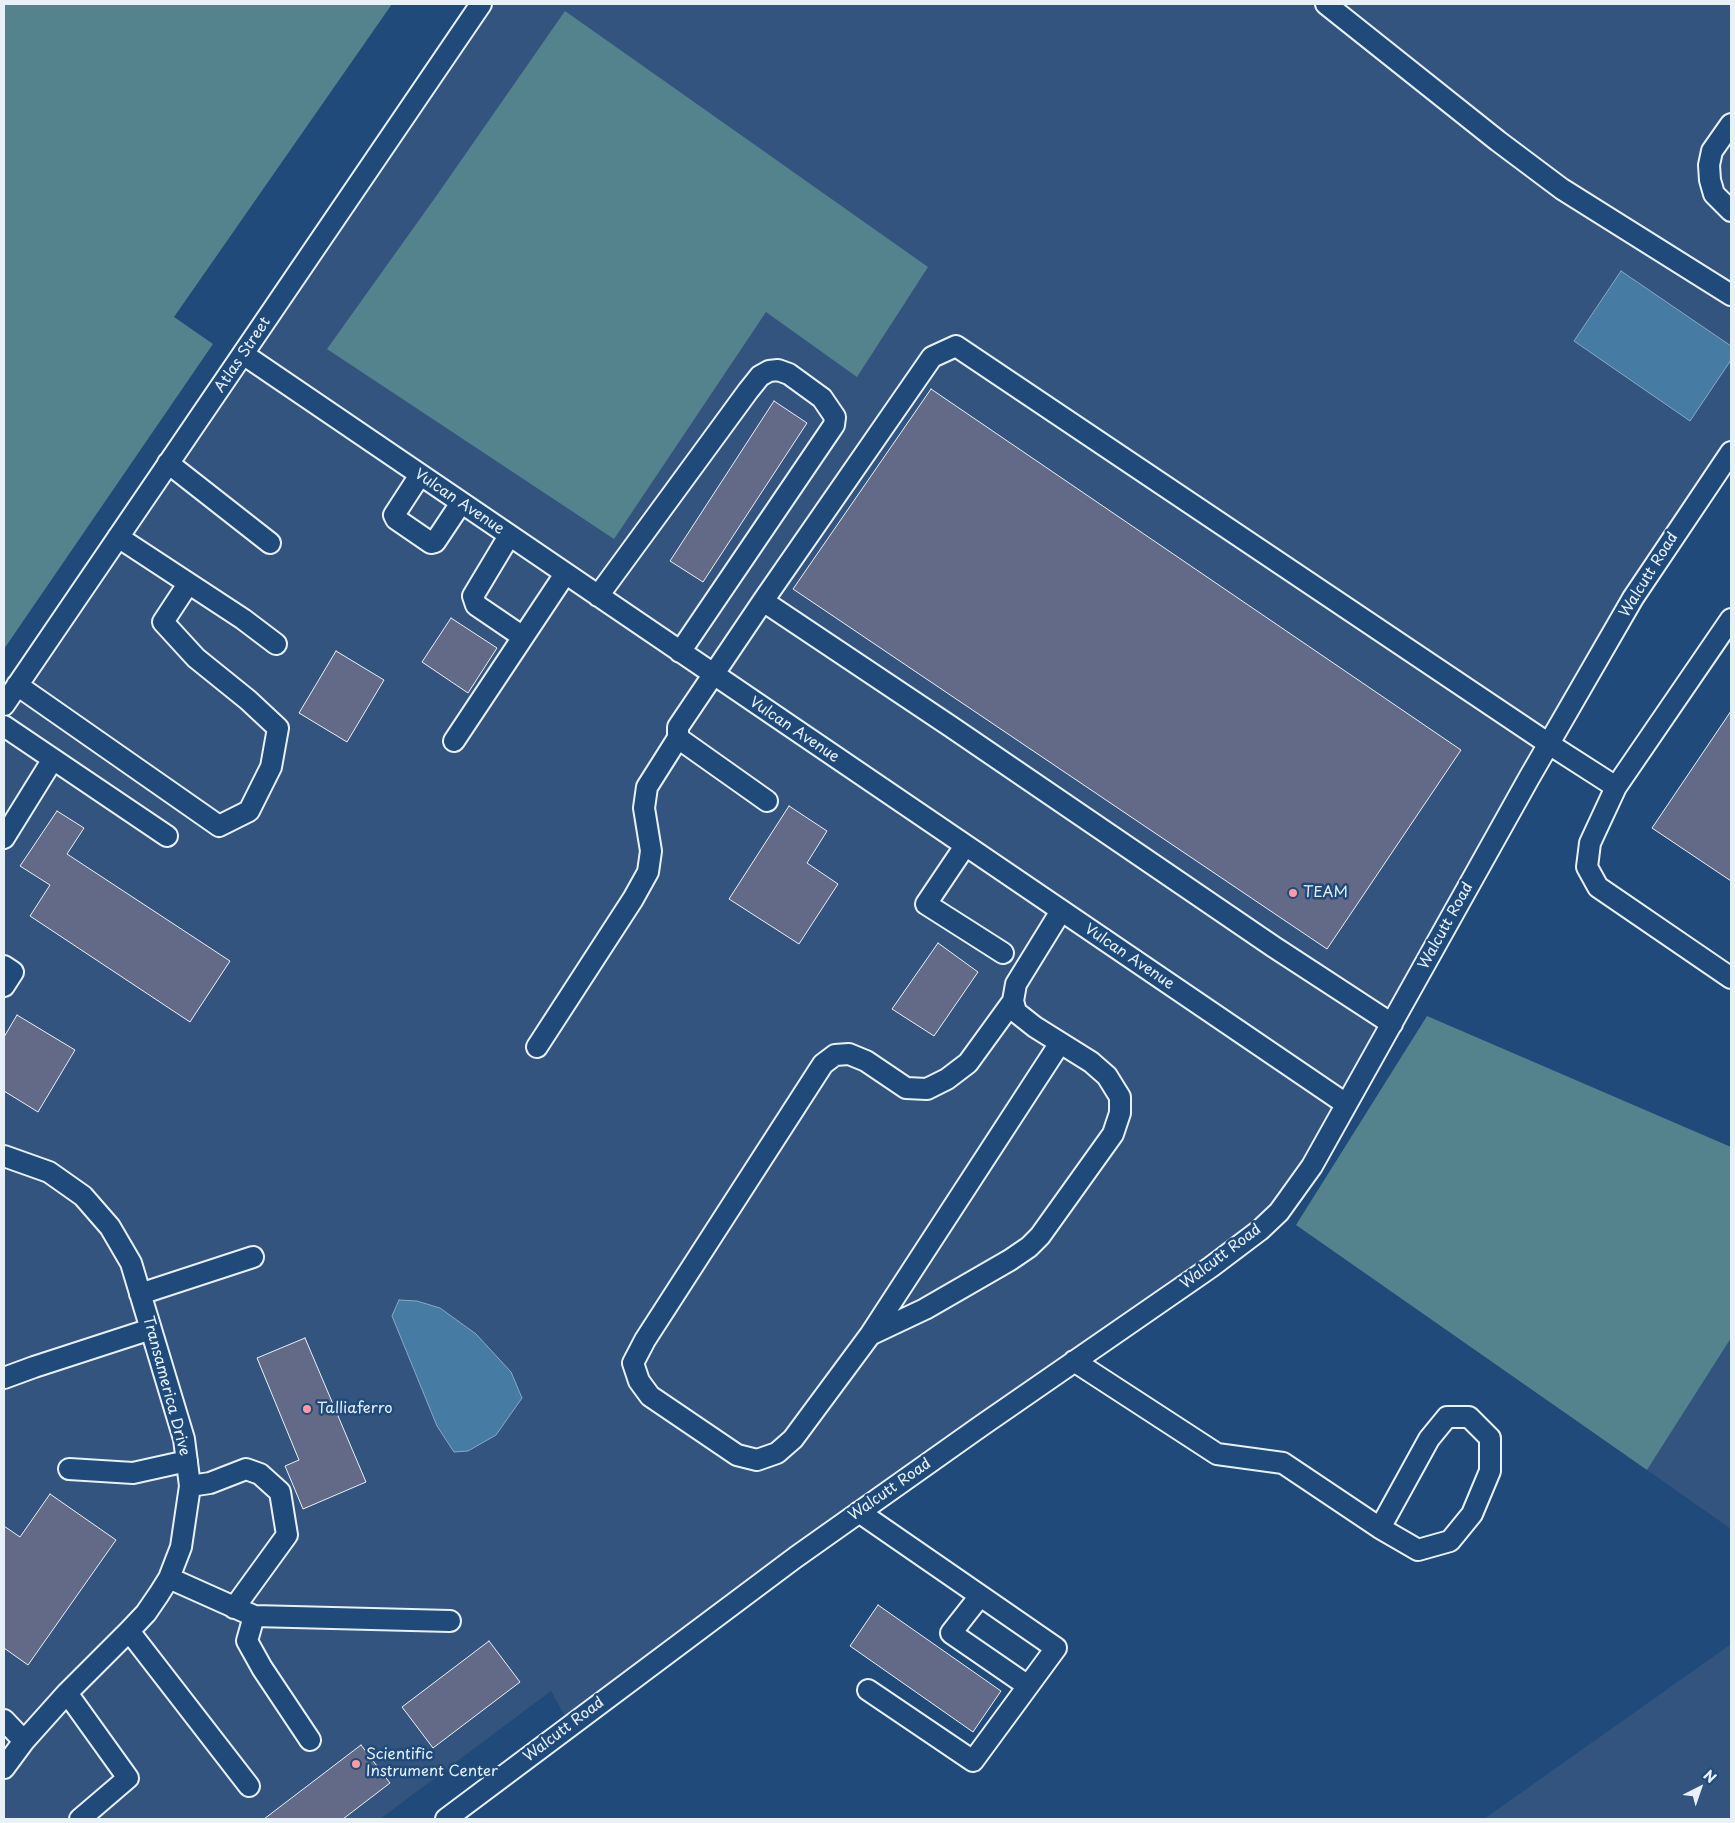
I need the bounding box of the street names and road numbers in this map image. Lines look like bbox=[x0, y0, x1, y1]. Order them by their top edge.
street label: Atlas Street bbox=[211, 314, 275, 396]
street label: Vulcan Avenue bbox=[411, 465, 507, 539]
street label: Walcutt Road bbox=[1616, 529, 1682, 621]
street label: Vulcan Avenue bbox=[746, 693, 842, 767]
street label: Walcutt Road bbox=[1415, 879, 1477, 973]
street label: Vulcan Avenue bbox=[1081, 920, 1177, 994]
street label: Walcutt Road bbox=[1177, 1221, 1265, 1293]
street label: Transamerica Drive bbox=[139, 1314, 193, 1458]
street label: Walcutt Road bbox=[845, 1455, 935, 1525]
street label: Walcutt Road bbox=[520, 1694, 608, 1766]

